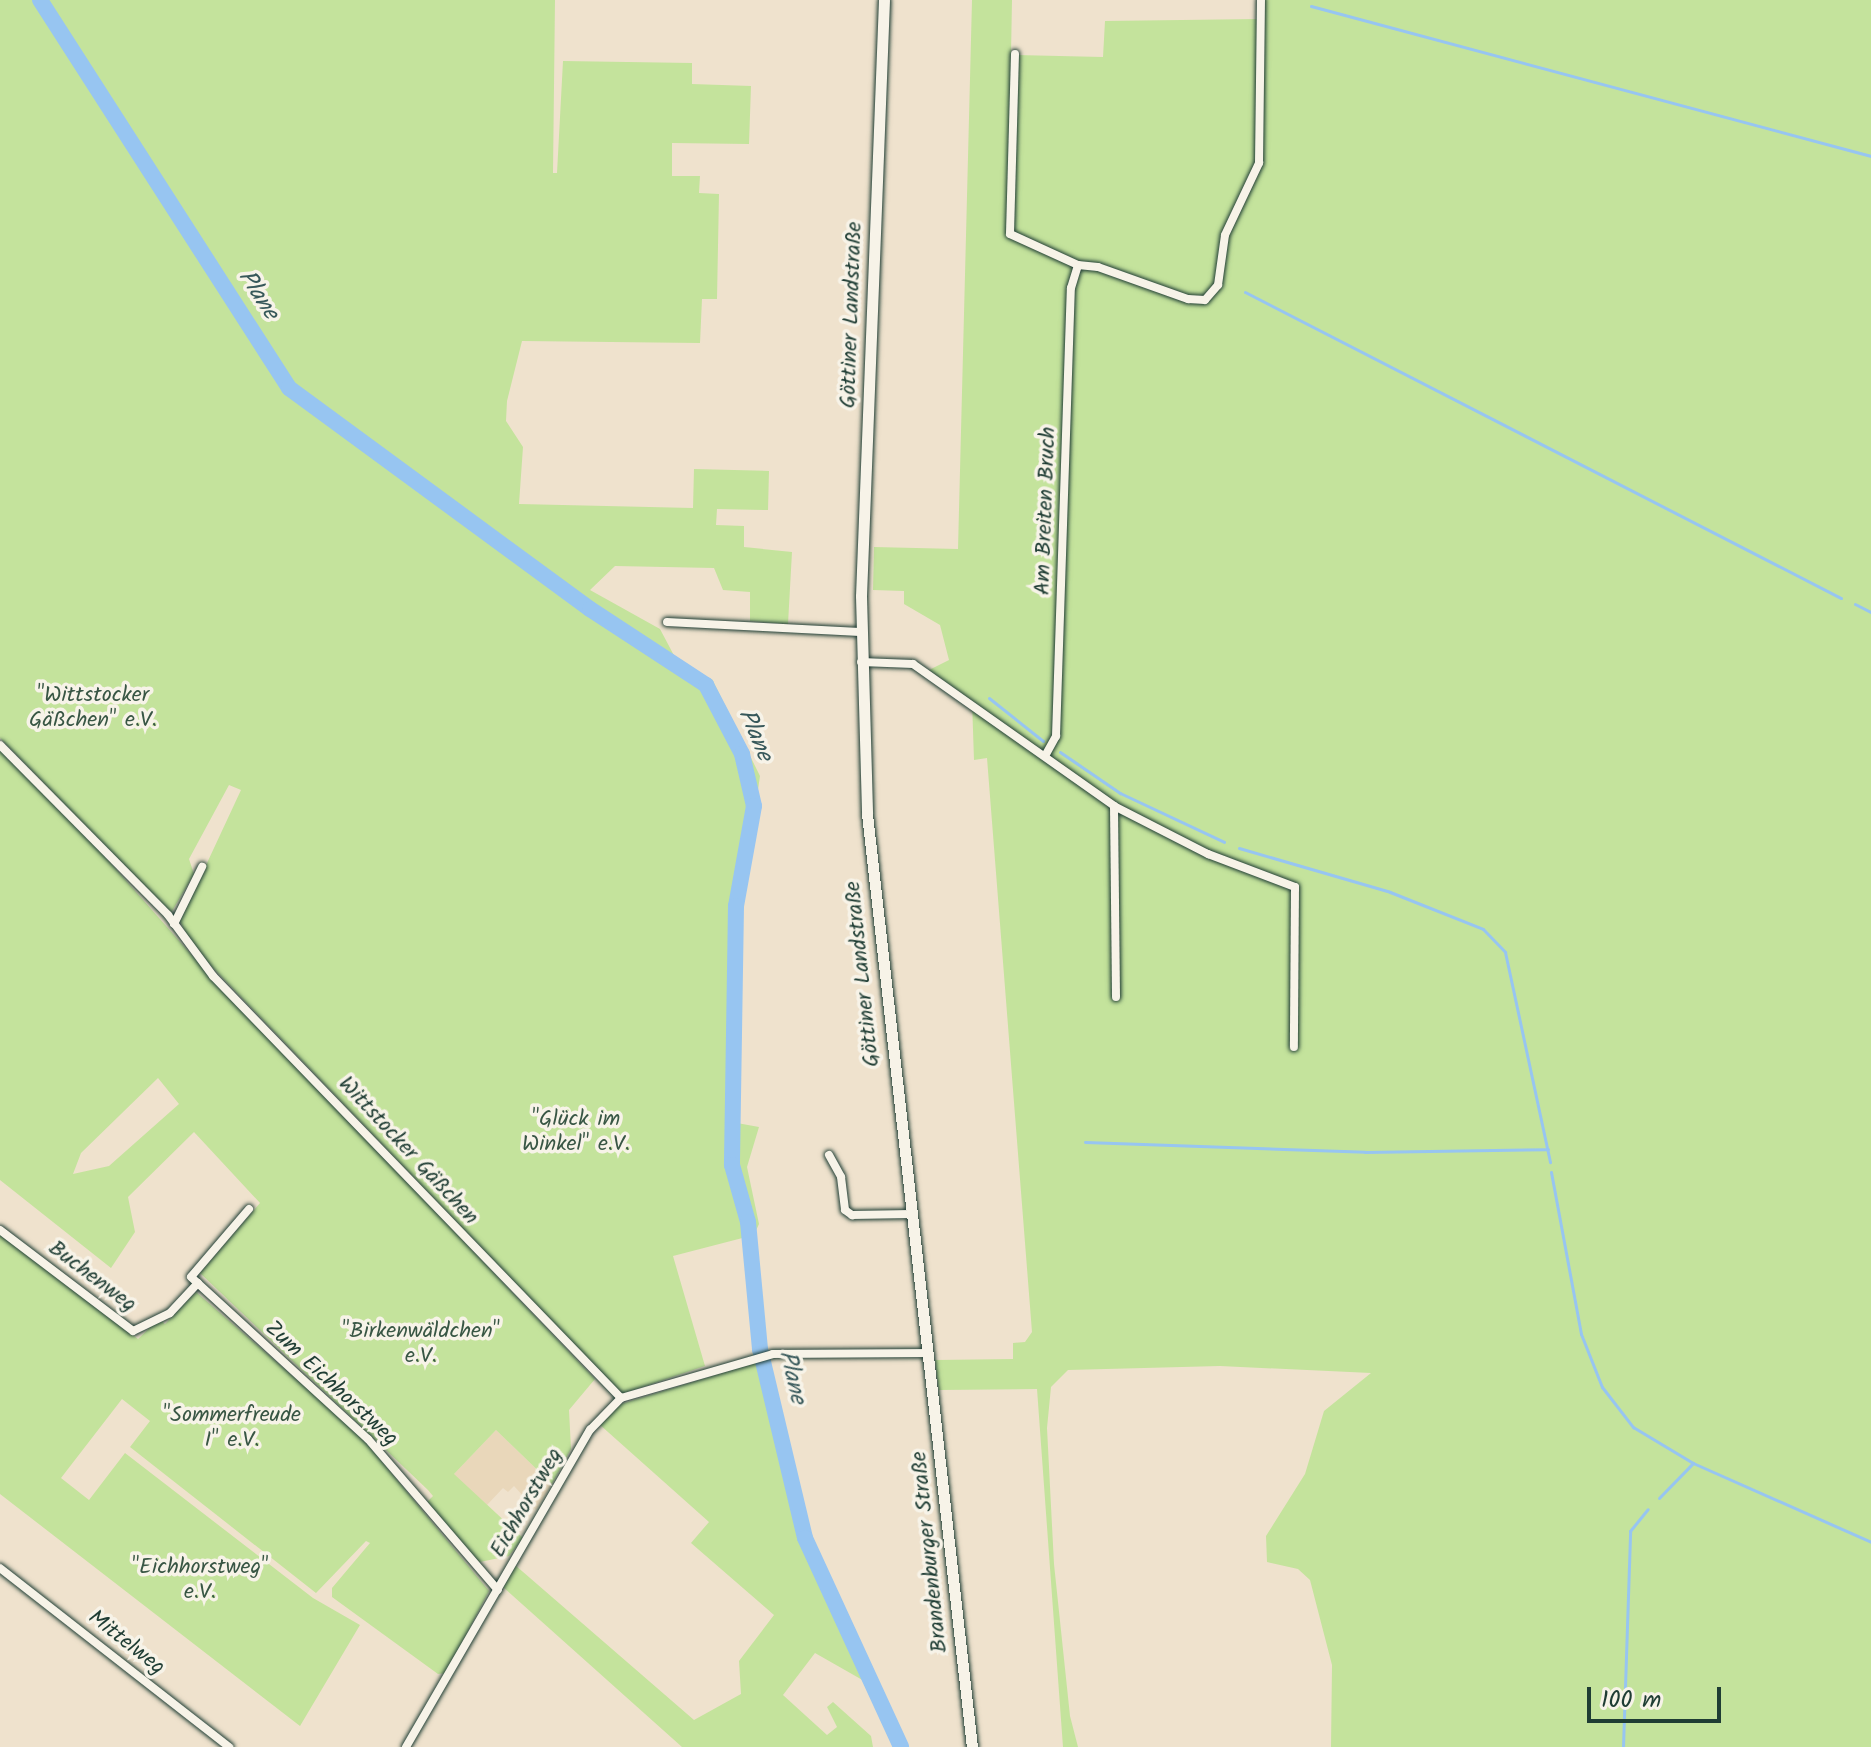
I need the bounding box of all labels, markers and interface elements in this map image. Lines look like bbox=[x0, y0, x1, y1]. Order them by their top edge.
street label: Göttiner Landstraße bbox=[836, 221, 868, 409]
water label: Plane bbox=[231, 265, 285, 325]
street label: Am Breiten Bruch bbox=[1030, 426, 1062, 596]
park label: "Wittstocker Gäßchen" e.V. bbox=[29, 682, 157, 734]
water label: Plane bbox=[731, 705, 779, 765]
street label: Göttiner Landstraße bbox=[840, 880, 886, 1068]
street label: Wittstocker Gäßchen bbox=[332, 1071, 484, 1231]
park label: "Glück im Winkel" e.V. bbox=[522, 1106, 630, 1158]
street label: Buchenweg bbox=[43, 1235, 141, 1319]
street label: Zum Eichhorstweg bbox=[259, 1316, 403, 1452]
park label: "Birkenwäldchen" e.V. bbox=[342, 1318, 500, 1370]
water label: Plane bbox=[772, 1348, 812, 1406]
park label: "Sommerfreude I" e.V. bbox=[163, 1402, 301, 1454]
street label: Eichhorstweg bbox=[485, 1444, 569, 1562]
street label: Brandenburger Straße bbox=[906, 1450, 954, 1654]
park label: "Eichhorstweg" e.V. bbox=[132, 1554, 268, 1606]
street label: Mittelweg bbox=[82, 1605, 170, 1681]
scale bar bbox=[1591, 1671, 1725, 1721]
text: 100 m bbox=[1601, 1681, 1661, 1720]

